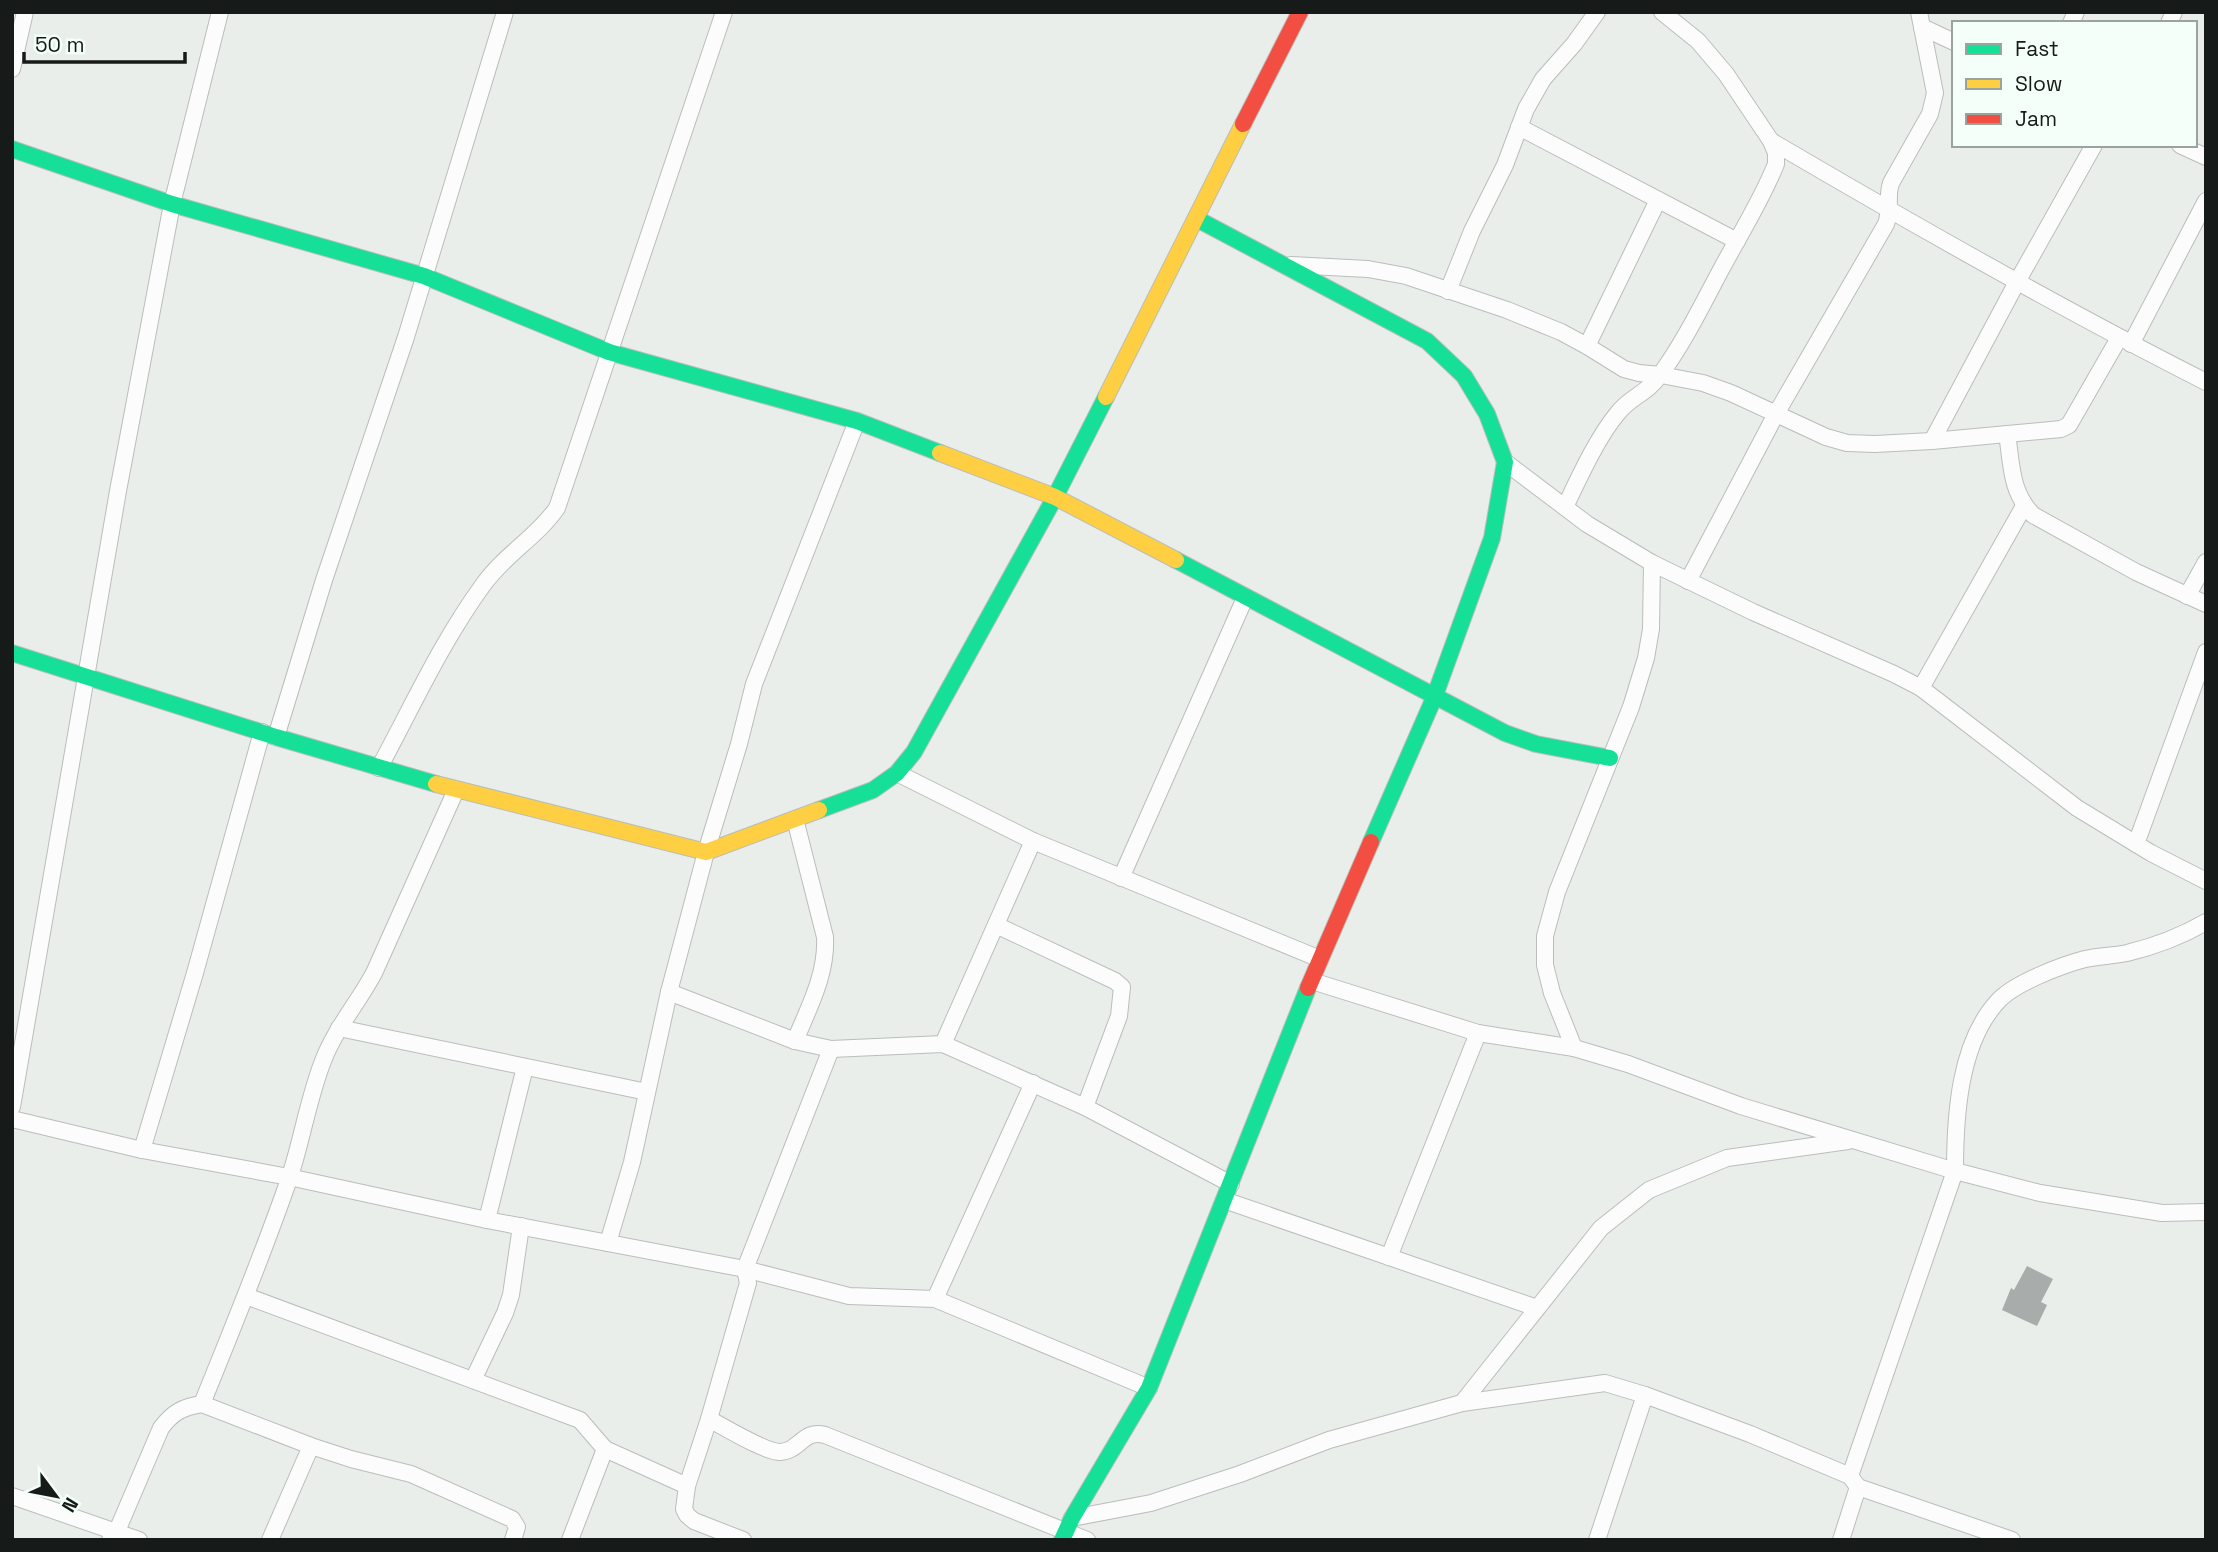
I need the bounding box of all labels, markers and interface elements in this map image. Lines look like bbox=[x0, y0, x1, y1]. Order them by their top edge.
scale bar bbox=[24, 21, 186, 65]
legend bbox=[1952, 21, 2197, 147]
text: 50 m bbox=[35, 31, 85, 58]
text: Fast bbox=[2015, 35, 2059, 62]
text: Slow bbox=[2015, 70, 2063, 97]
text: Jam bbox=[2015, 105, 2057, 132]
north arrow bbox=[21, 1461, 91, 1531]
text: N bbox=[56, 1493, 84, 1517]

